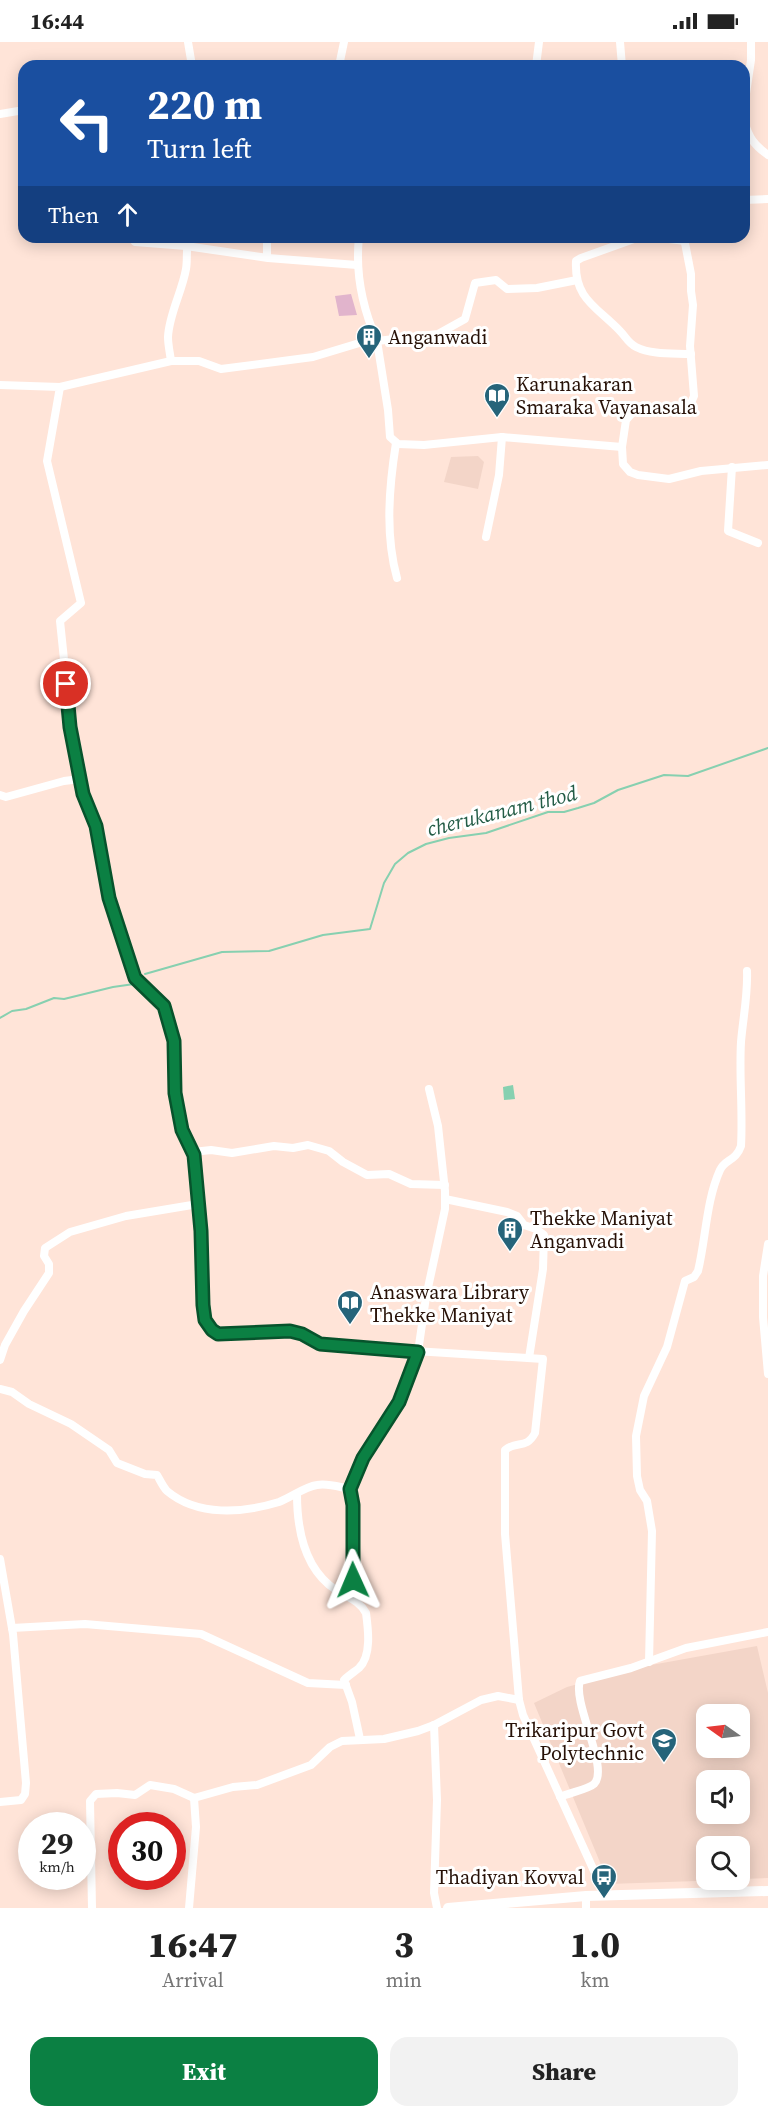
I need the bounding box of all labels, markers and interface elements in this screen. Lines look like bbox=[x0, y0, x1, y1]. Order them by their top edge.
text: 16:44 bbox=[30, 6, 84, 36]
text: 220 m bbox=[147, 75, 262, 133]
icon: left bbox=[48, 84, 126, 162]
text: Turn left bbox=[147, 130, 251, 167]
icon: ahead bbox=[111, 198, 144, 231]
text: Then bbox=[48, 200, 99, 230]
building icon: Anganwadi bbox=[354, 322, 384, 360]
place label: Anganwadi bbox=[388, 323, 487, 351]
place label: Karunakaran Smaraka Vayanasala bbox=[516, 370, 698, 421]
library icon: Karunakaran Smaraka Vayanasala bbox=[482, 381, 512, 419]
pin bbox=[40, 658, 91, 709]
icon: arrive bbox=[49, 667, 82, 700]
water label: cherukanam thod bbox=[424, 778, 580, 843]
place label: Thekke Maniyat Anganvadi bbox=[530, 1204, 673, 1255]
building icon: Thekke Maniyat Anganvadi bbox=[495, 1215, 525, 1253]
place label: Anaswara Library Thekke Maniyat bbox=[370, 1278, 530, 1329]
library icon: Anaswara Library Thekke Maniyat bbox=[335, 1288, 365, 1326]
position arrow bbox=[321, 1548, 385, 1612]
north arrow bbox=[696, 1704, 750, 1758]
map controls bbox=[696, 1704, 750, 1890]
place label: Trikaripur Govt Polytechnic bbox=[505, 1716, 644, 1767]
school or university icon: Trikaripur Govt Polytechnic bbox=[649, 1726, 679, 1764]
button: sound bbox=[696, 1770, 750, 1824]
speed limit sign: 30 bbox=[108, 1812, 186, 1890]
text: 29 bbox=[41, 1823, 73, 1864]
button: search bbox=[696, 1836, 750, 1890]
text: km/h bbox=[39, 1856, 75, 1877]
bus stop icon: Thadiyan Kovval bbox=[589, 1862, 619, 1900]
place label: Thadiyan Kovval bbox=[436, 1863, 584, 1891]
text: 16:47 bbox=[148, 1920, 238, 1969]
text: 3 bbox=[394, 1920, 414, 1969]
text: 1.0 bbox=[570, 1920, 620, 1969]
text: Arrival bbox=[162, 1966, 224, 1994]
text: min bbox=[386, 1966, 422, 1994]
text: km bbox=[580, 1966, 609, 1994]
button: Exit bbox=[30, 2037, 378, 2106]
button: Share bbox=[390, 2037, 738, 2106]

